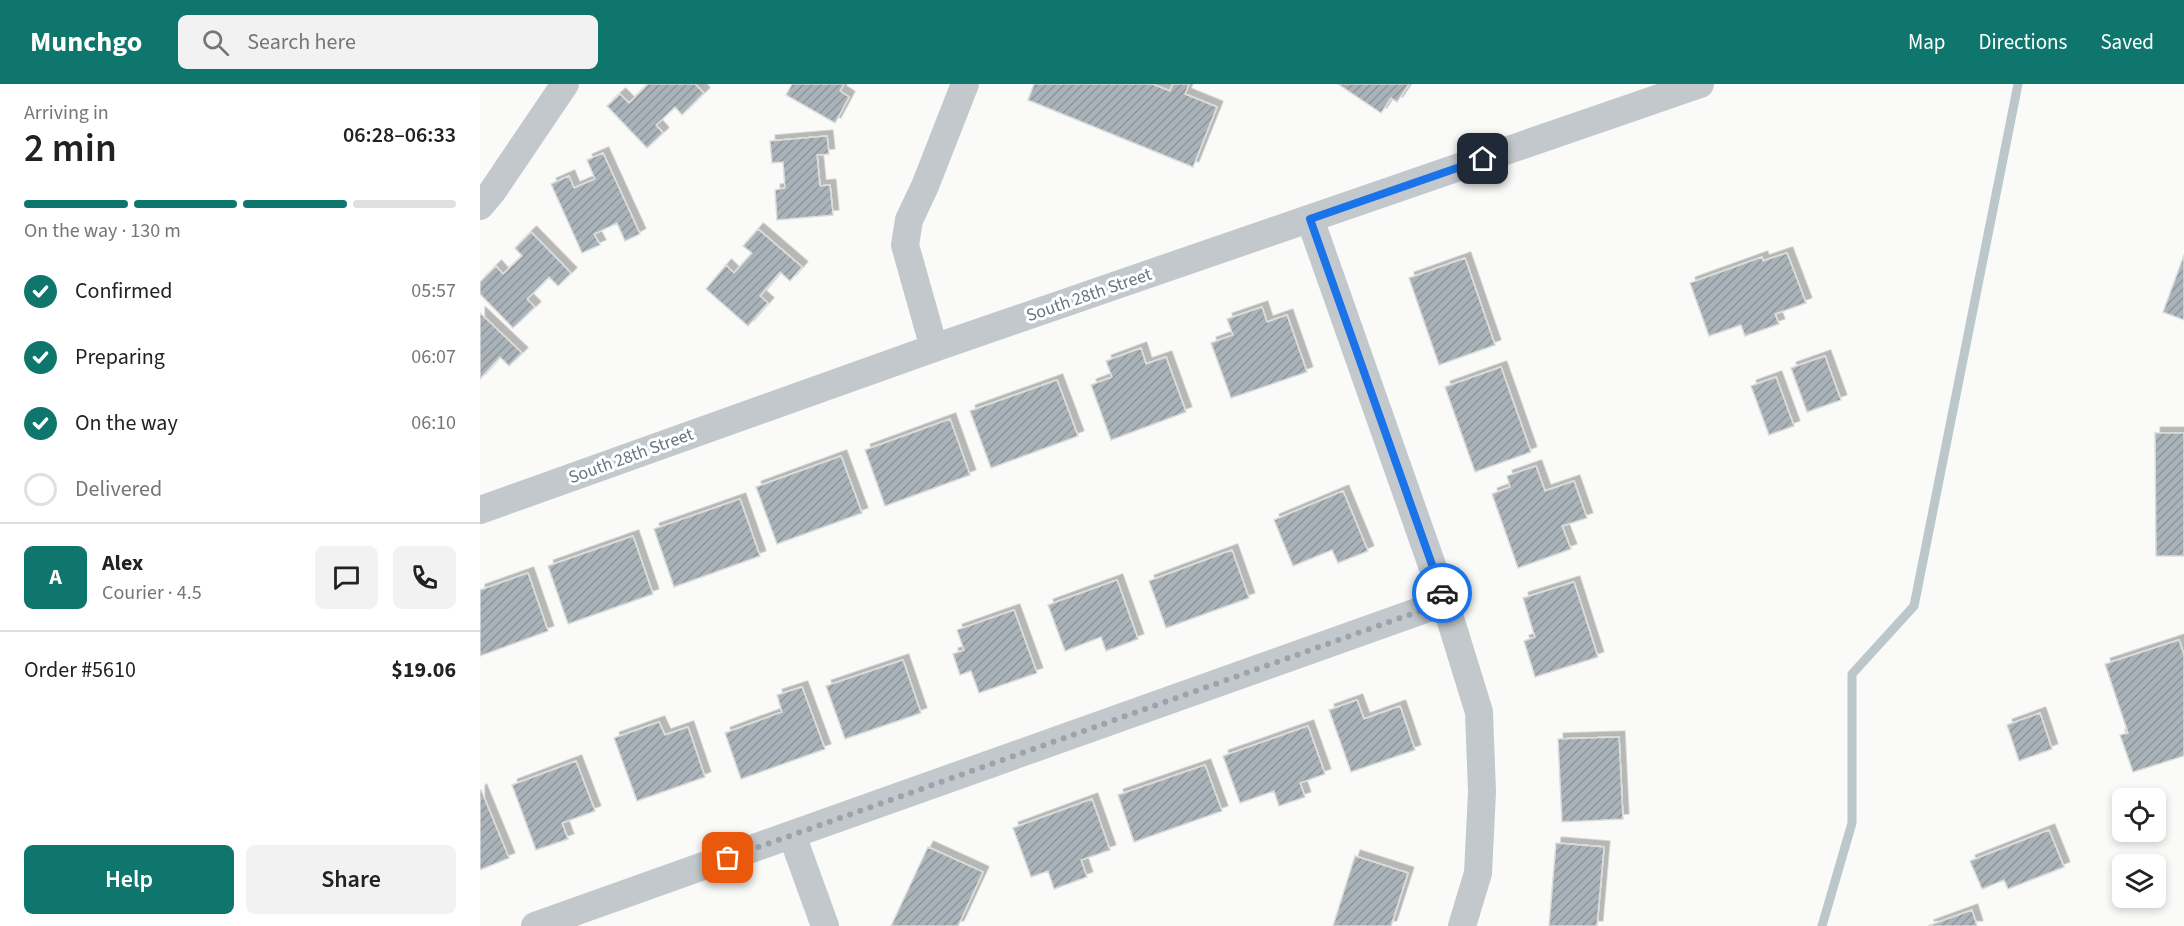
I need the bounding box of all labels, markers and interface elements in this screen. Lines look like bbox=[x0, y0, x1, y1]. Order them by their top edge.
search box bbox=[178, 15, 598, 69]
text: Munchgo bbox=[30, 22, 142, 62]
icon: search bbox=[199, 26, 232, 59]
text: Search here bbox=[247, 26, 356, 58]
text: Map bbox=[1908, 27, 1946, 57]
text: Directions bbox=[1979, 27, 2067, 57]
text: Saved bbox=[2100, 27, 2154, 57]
text: Arriving in bbox=[24, 99, 109, 127]
text: 06:28–06:33 bbox=[343, 119, 456, 151]
text: 2 min bbox=[24, 121, 117, 177]
pin bbox=[1457, 133, 1508, 184]
icon: home bbox=[1466, 142, 1499, 175]
text: On the way · 130 m bbox=[24, 217, 181, 245]
street label: South 28th Street bbox=[1023, 262, 1155, 328]
icon: check bbox=[24, 275, 57, 308]
text: Confirmed bbox=[75, 275, 172, 307]
text: 05:57 bbox=[411, 277, 456, 305]
icon: check bbox=[24, 341, 57, 374]
text: Preparing bbox=[75, 341, 165, 373]
text: 06:07 bbox=[411, 343, 456, 371]
icon: check bbox=[24, 407, 57, 440]
text: On the way bbox=[75, 407, 178, 439]
text: 06:10 bbox=[411, 409, 456, 437]
street label: South 28th Street bbox=[565, 422, 697, 490]
text: Delivered bbox=[75, 473, 162, 505]
button: chat bbox=[315, 546, 378, 609]
button: phone bbox=[393, 546, 456, 609]
text: Alex bbox=[102, 547, 143, 579]
text: A bbox=[49, 561, 62, 593]
courier bbox=[1412, 563, 1472, 623]
icon: car bbox=[1426, 577, 1459, 610]
text: Courier · 4.5 bbox=[102, 579, 202, 607]
text: Order #5610 bbox=[24, 654, 136, 686]
text: $19.06 bbox=[391, 654, 456, 686]
map controls bbox=[2112, 788, 2166, 908]
button: locate bbox=[2112, 788, 2166, 842]
pin bbox=[702, 832, 753, 883]
icon: bag bbox=[711, 841, 744, 874]
button: Help bbox=[24, 845, 234, 914]
button: Share bbox=[246, 845, 456, 914]
button: layers bbox=[2112, 854, 2166, 908]

